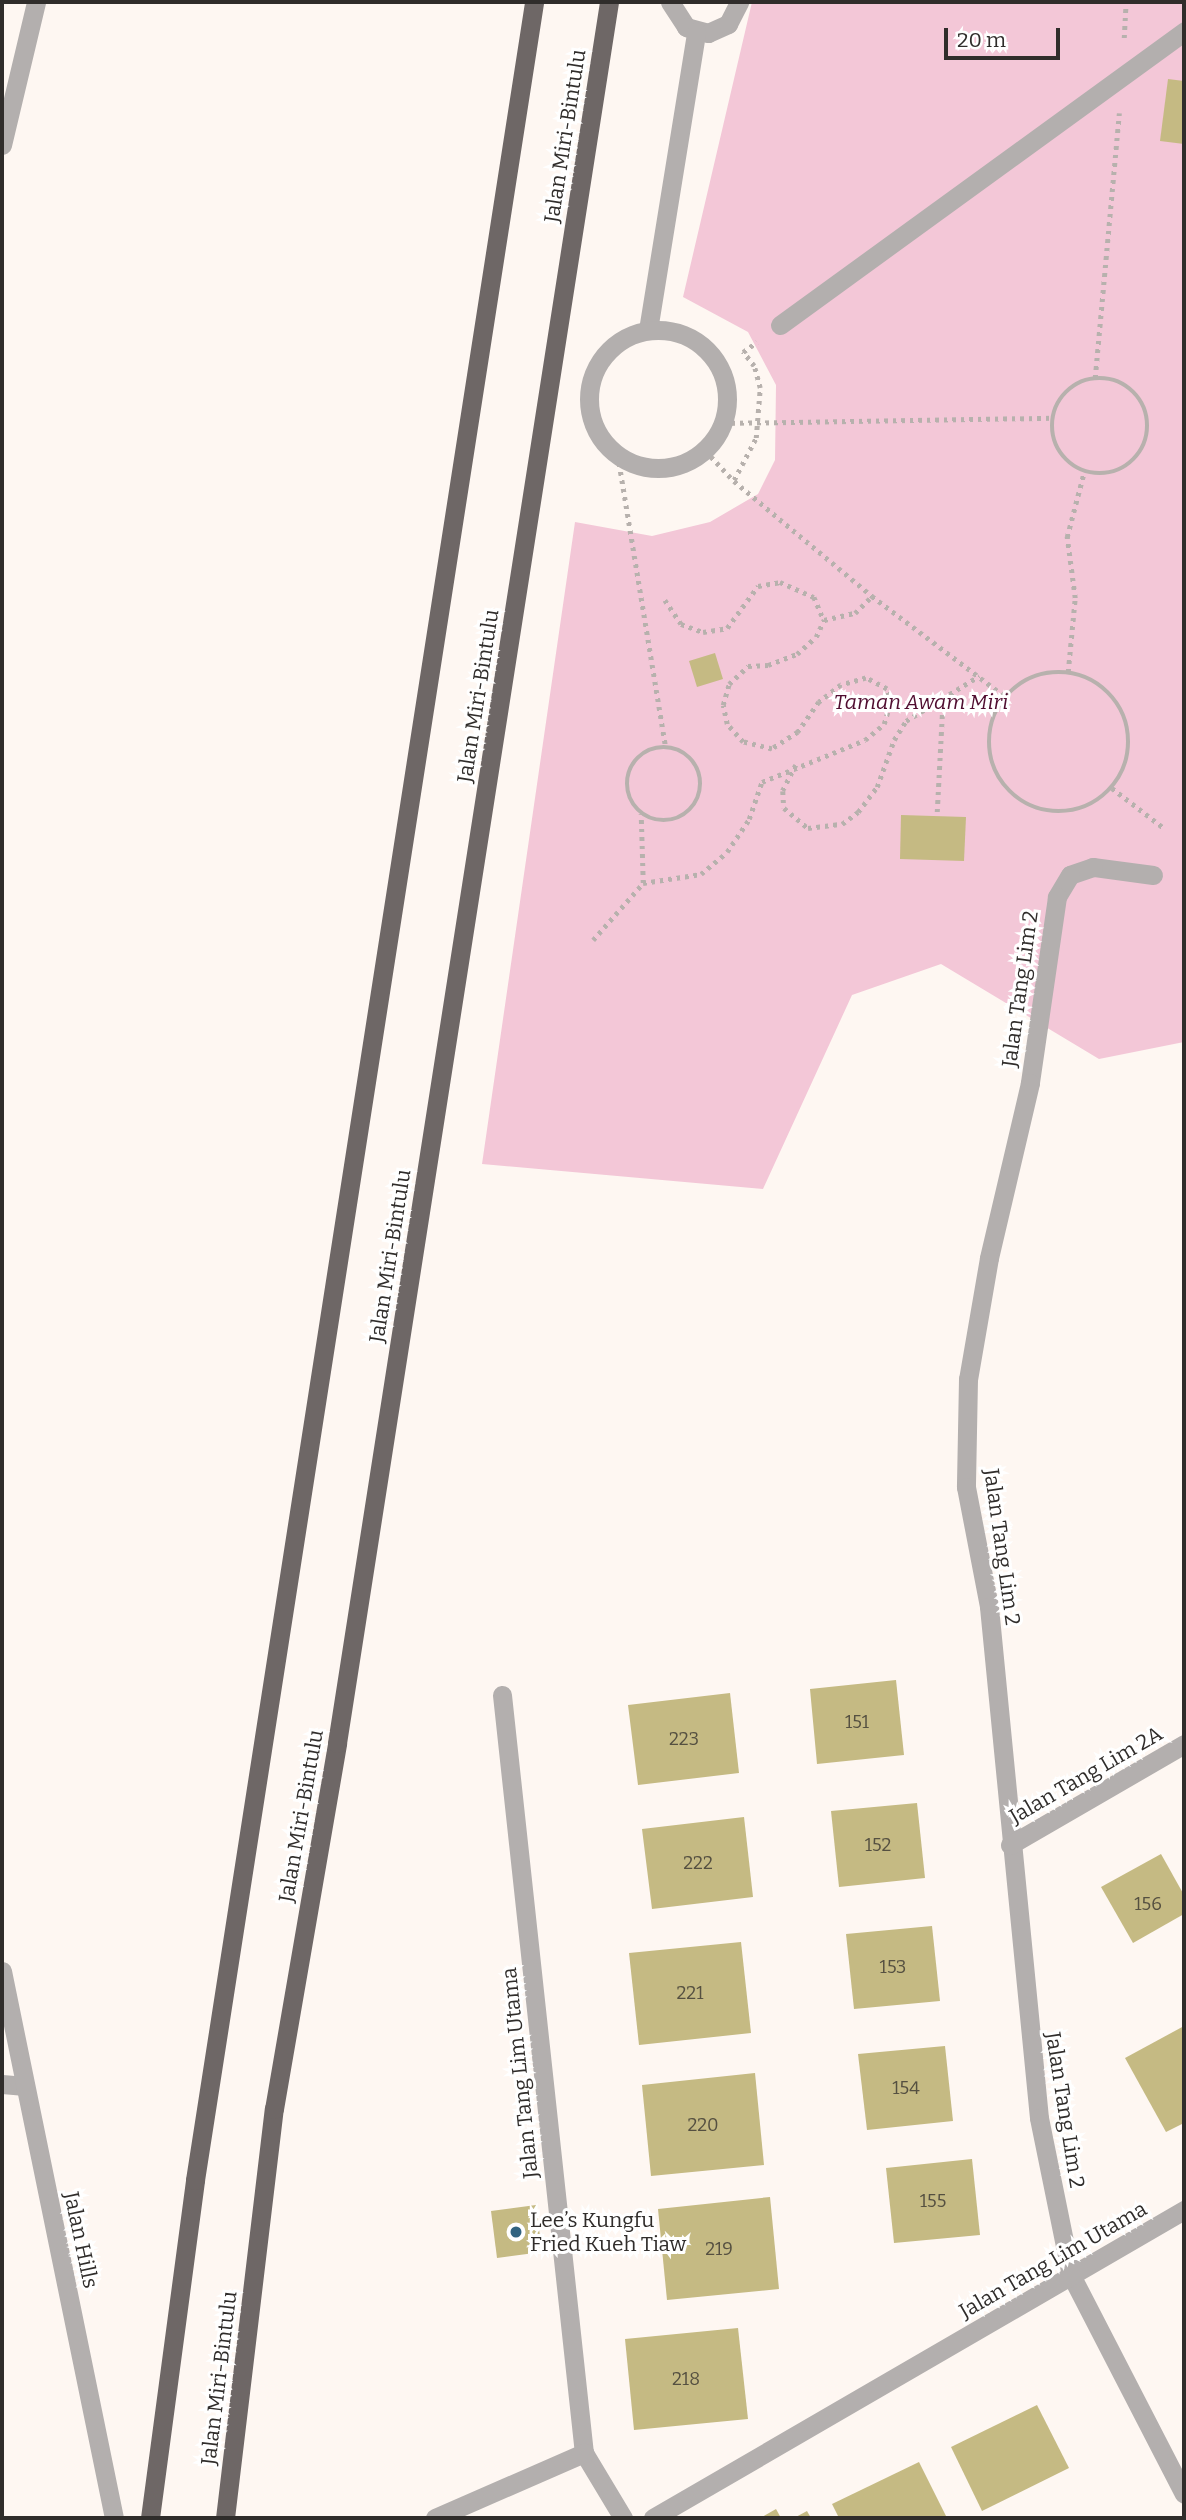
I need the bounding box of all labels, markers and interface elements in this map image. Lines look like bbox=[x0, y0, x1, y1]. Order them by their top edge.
scale bar bbox=[948, 14, 1064, 58]
text: 20 m bbox=[957, 27, 1006, 53]
street label: Jalan Miri-Bintulu bbox=[539, 48, 591, 224]
street label: Jalan Miri-Bintulu bbox=[452, 608, 504, 784]
park label: Taman Awam Miri bbox=[834, 689, 1008, 715]
street label: Jalan Tang Lim 2 bbox=[997, 909, 1043, 1069]
street label: Jalan Miri-Bintulu bbox=[364, 1168, 416, 1344]
street label: Jalan Tang Lim 2 bbox=[979, 1467, 1025, 1627]
house number: 151 bbox=[845, 1711, 869, 1733]
street label: Jalan Tang Lim 2A bbox=[1005, 1721, 1167, 1829]
street label: Jalan Miri-Bintulu bbox=[273, 1728, 329, 1904]
house number: 223 bbox=[669, 1728, 699, 1750]
house number: 152 bbox=[865, 1834, 891, 1856]
house number: 222 bbox=[683, 1852, 713, 1874]
house number: 156 bbox=[1134, 1893, 1162, 1915]
house number: 153 bbox=[880, 1956, 906, 1978]
street label: Jalan Tang Lim Utama bbox=[496, 1966, 544, 2180]
house number: 221 bbox=[677, 1982, 703, 2004]
street label: Jalan Tang Lim 2 bbox=[1040, 2030, 1090, 2190]
house number: 154 bbox=[892, 2077, 920, 2099]
house number: 220 bbox=[687, 2114, 719, 2136]
street label: Jalan Hills bbox=[59, 2190, 103, 2290]
house number: 155 bbox=[920, 2190, 946, 2212]
street label: Jalan Tang Lim Utama bbox=[955, 2196, 1151, 2324]
place label: Lee’s Kungfu Fried Kueh Tiaw bbox=[530, 2207, 686, 2257]
marker: Lee’s Kungfu Fried Kueh Tiaw bbox=[508, 2224, 524, 2240]
house number: 219 bbox=[705, 2238, 733, 2260]
street label: Jalan Miri-Bintulu bbox=[196, 2290, 242, 2466]
house number: 218 bbox=[672, 2368, 700, 2390]

